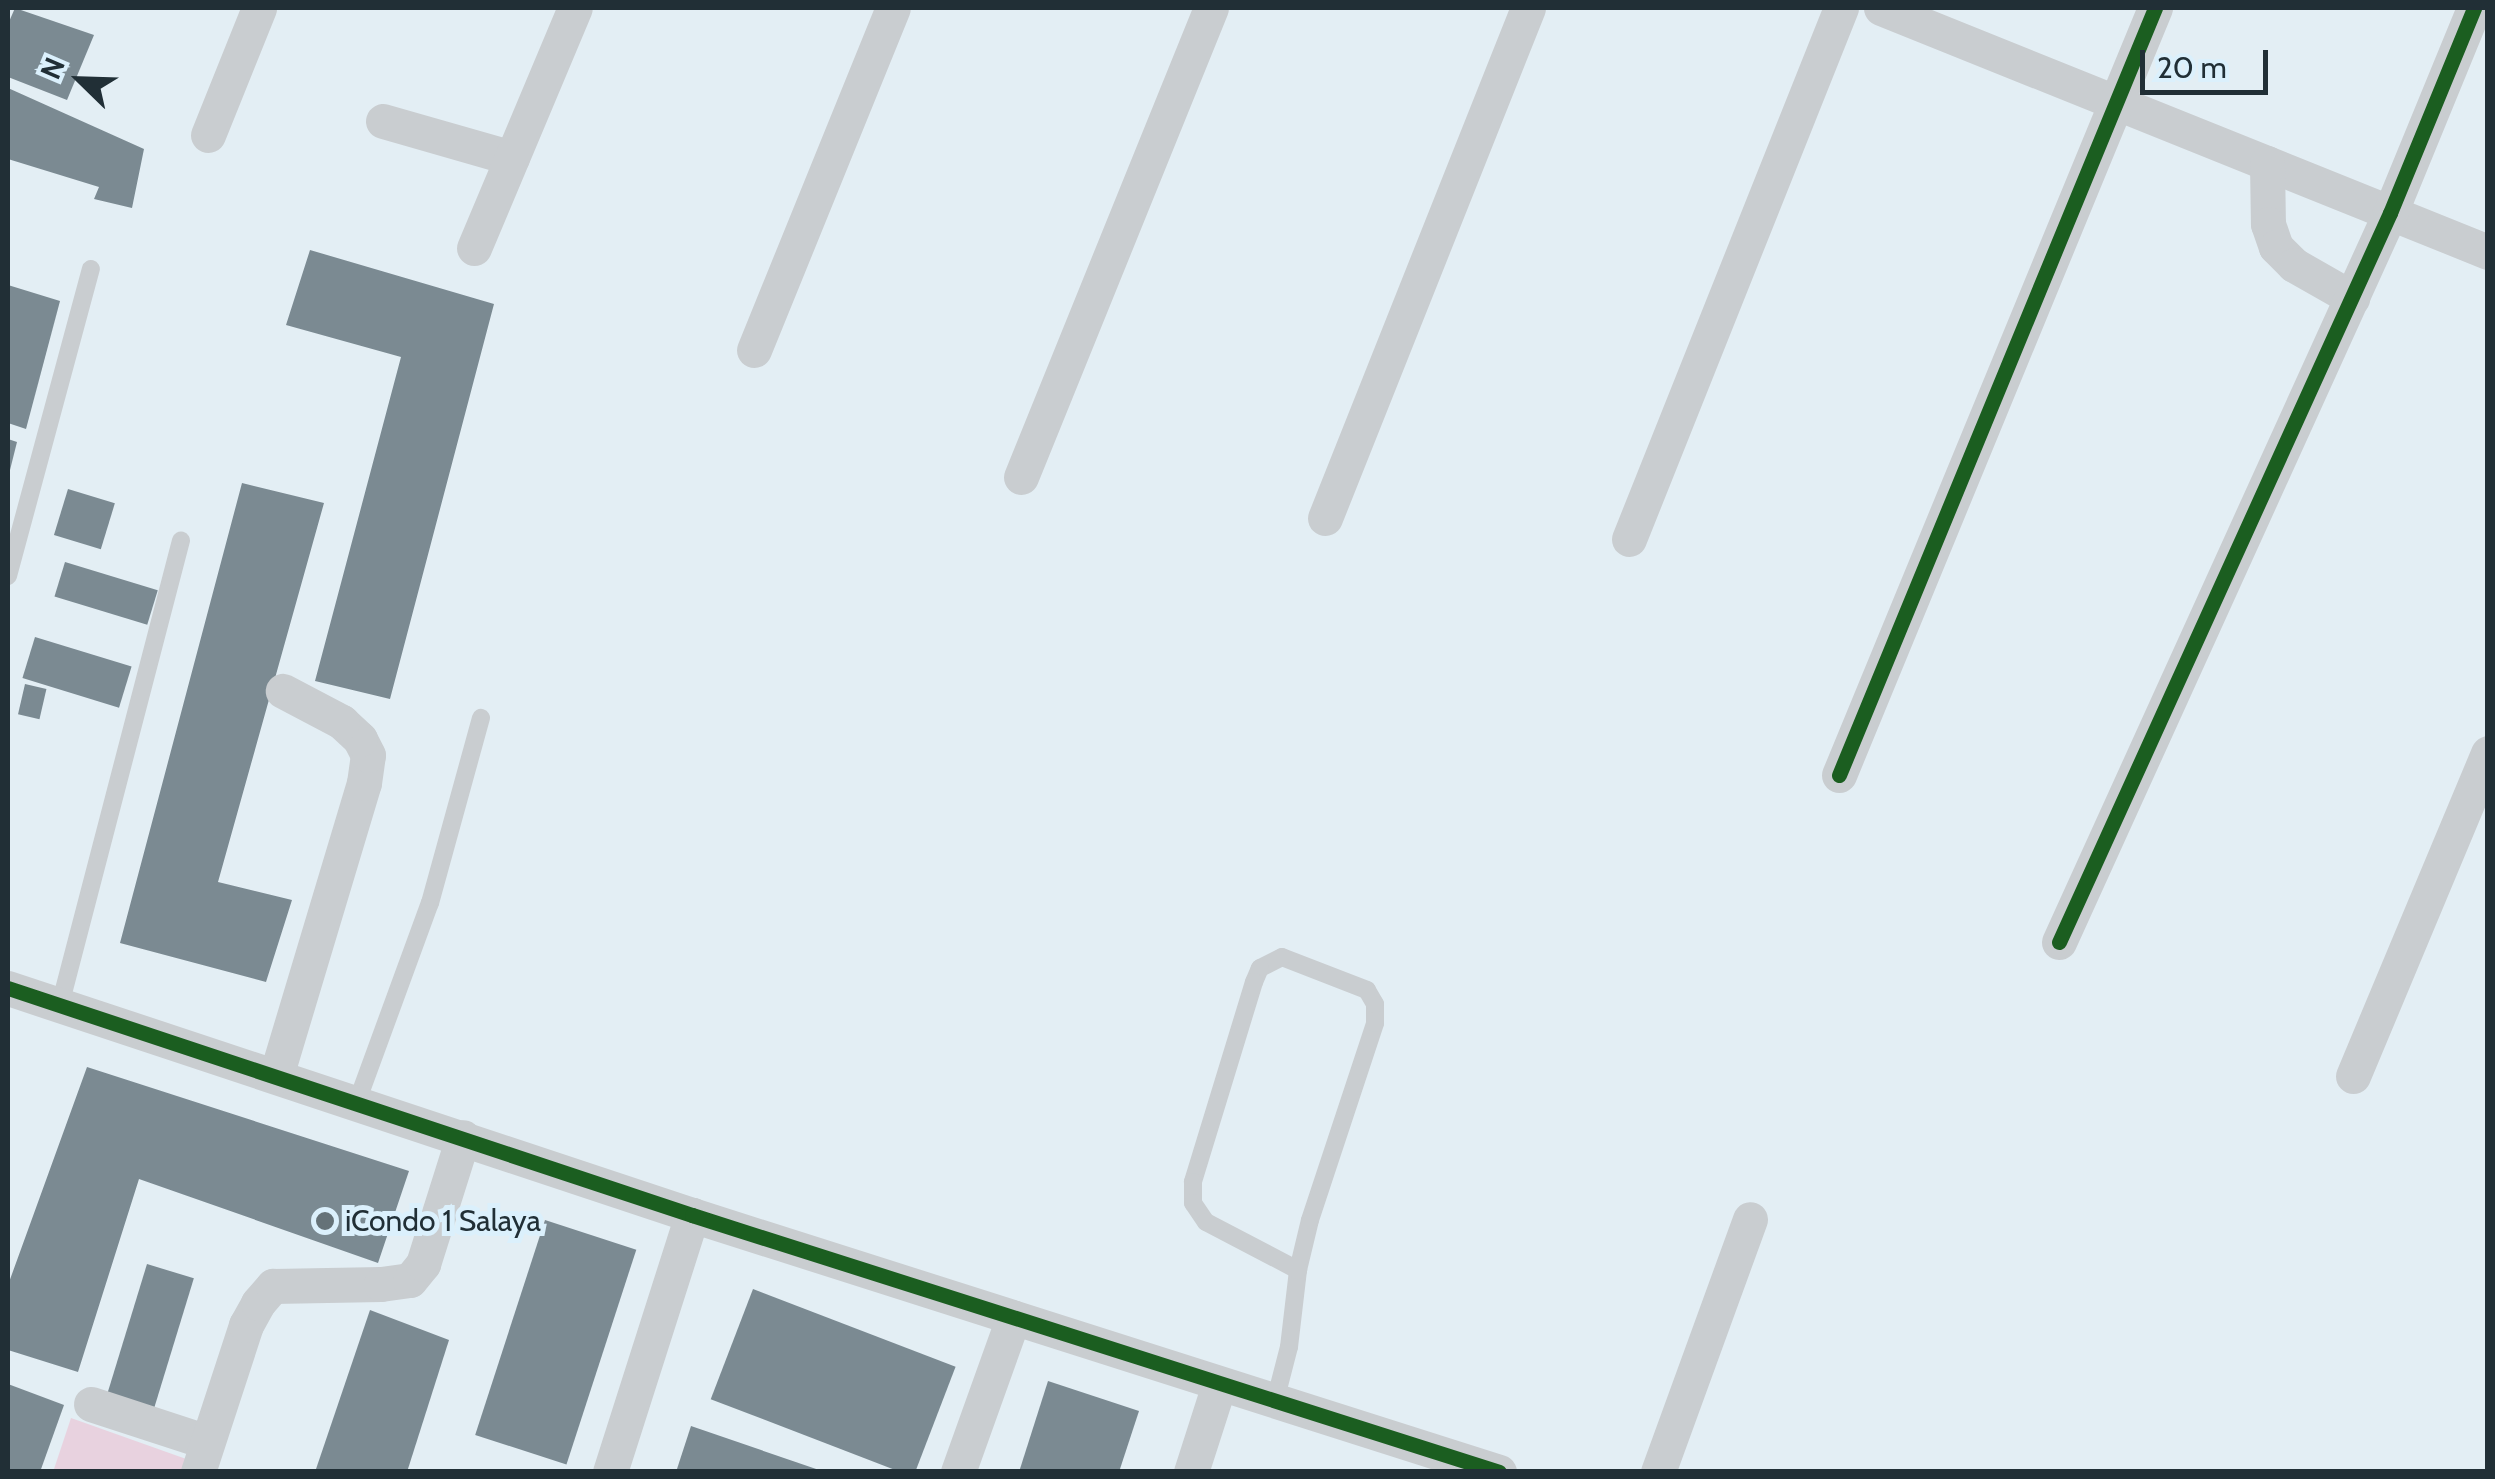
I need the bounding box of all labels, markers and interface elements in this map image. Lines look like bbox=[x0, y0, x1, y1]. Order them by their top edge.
north arrow bbox=[30, 30, 130, 130]
scale bar bbox=[2145, 30, 2272, 92]
text: 20 m bbox=[2157, 49, 2227, 86]
text: N bbox=[33, 53, 72, 84]
place label: iCondo 1 Salaya bbox=[345, 1203, 541, 1239]
marker: iCondo 1 Salaya bbox=[314, 1210, 336, 1232]

